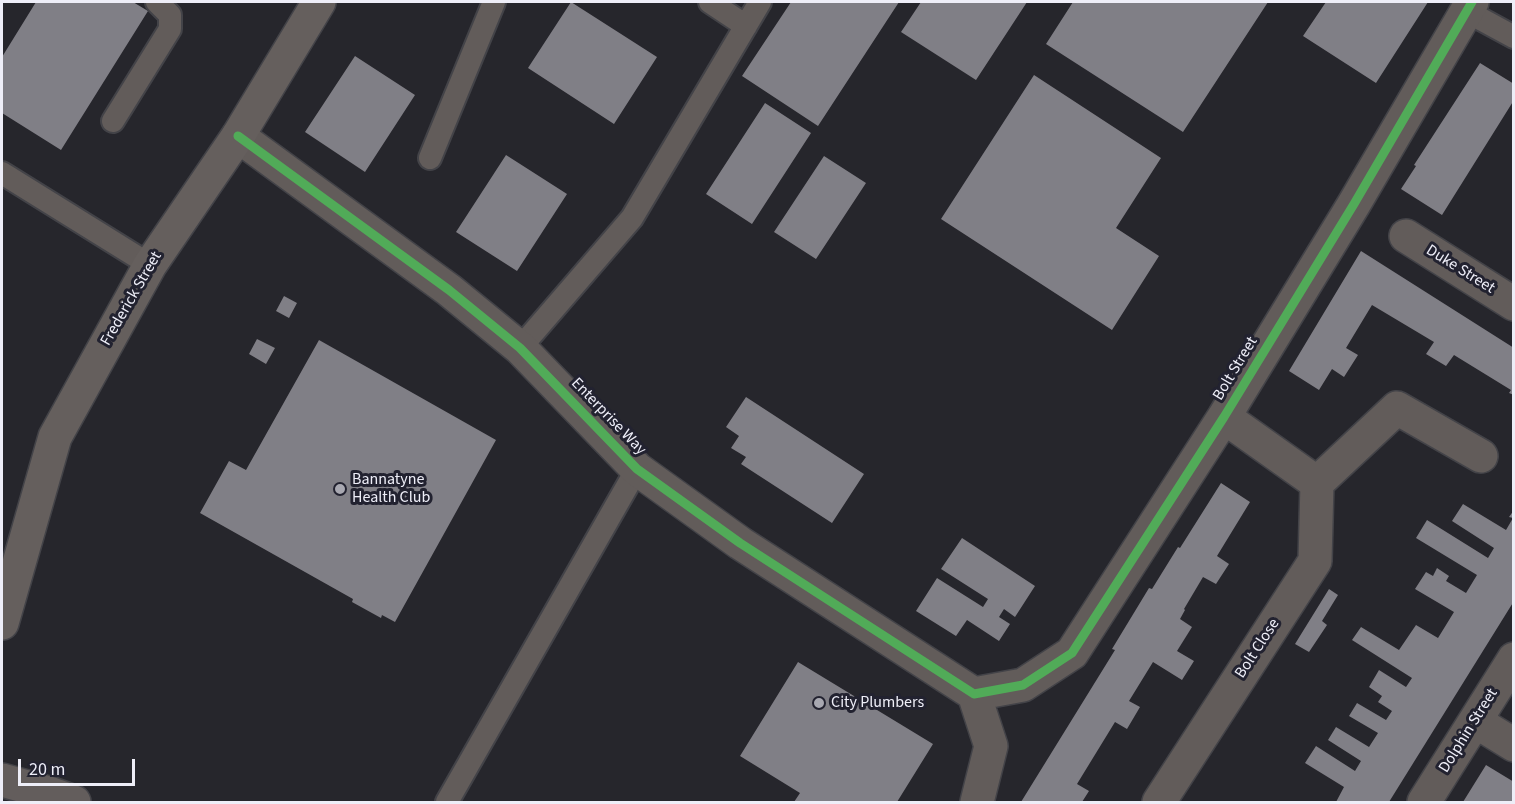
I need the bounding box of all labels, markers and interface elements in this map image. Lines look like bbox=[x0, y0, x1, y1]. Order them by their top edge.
street label: Duke Street bbox=[1422, 241, 1498, 299]
street label: Frederick Street bbox=[97, 248, 167, 350]
street label: Bolt Street bbox=[1210, 334, 1262, 404]
street label: Enterprise Way bbox=[566, 374, 650, 460]
place label: Bannatyne Health Club bbox=[352, 470, 430, 508]
marker: Bannatyne Health Club bbox=[333, 482, 347, 496]
street label: Bolt Close bbox=[1232, 616, 1284, 682]
street label: Dolphin Street bbox=[1435, 685, 1503, 777]
place label: City Plumbers bbox=[831, 693, 924, 713]
marker: City Plumbers bbox=[812, 696, 826, 710]
scale bar bbox=[21, 747, 138, 785]
text: 20 m bbox=[29, 757, 65, 782]

